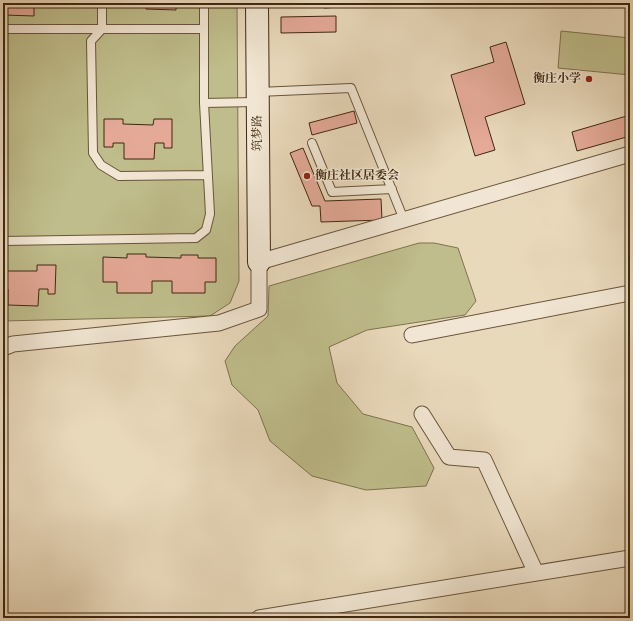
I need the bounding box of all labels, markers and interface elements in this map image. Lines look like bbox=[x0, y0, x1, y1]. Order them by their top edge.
place label: 衡庄小学 bbox=[533, 71, 581, 85]
marker: 衡庄小学 bbox=[584, 74, 594, 84]
street label: 筑梦路 bbox=[250, 115, 264, 151]
place label: 衡庄社区居委会 bbox=[315, 168, 399, 182]
marker: 衡庄社区居委会 bbox=[302, 171, 312, 181]

